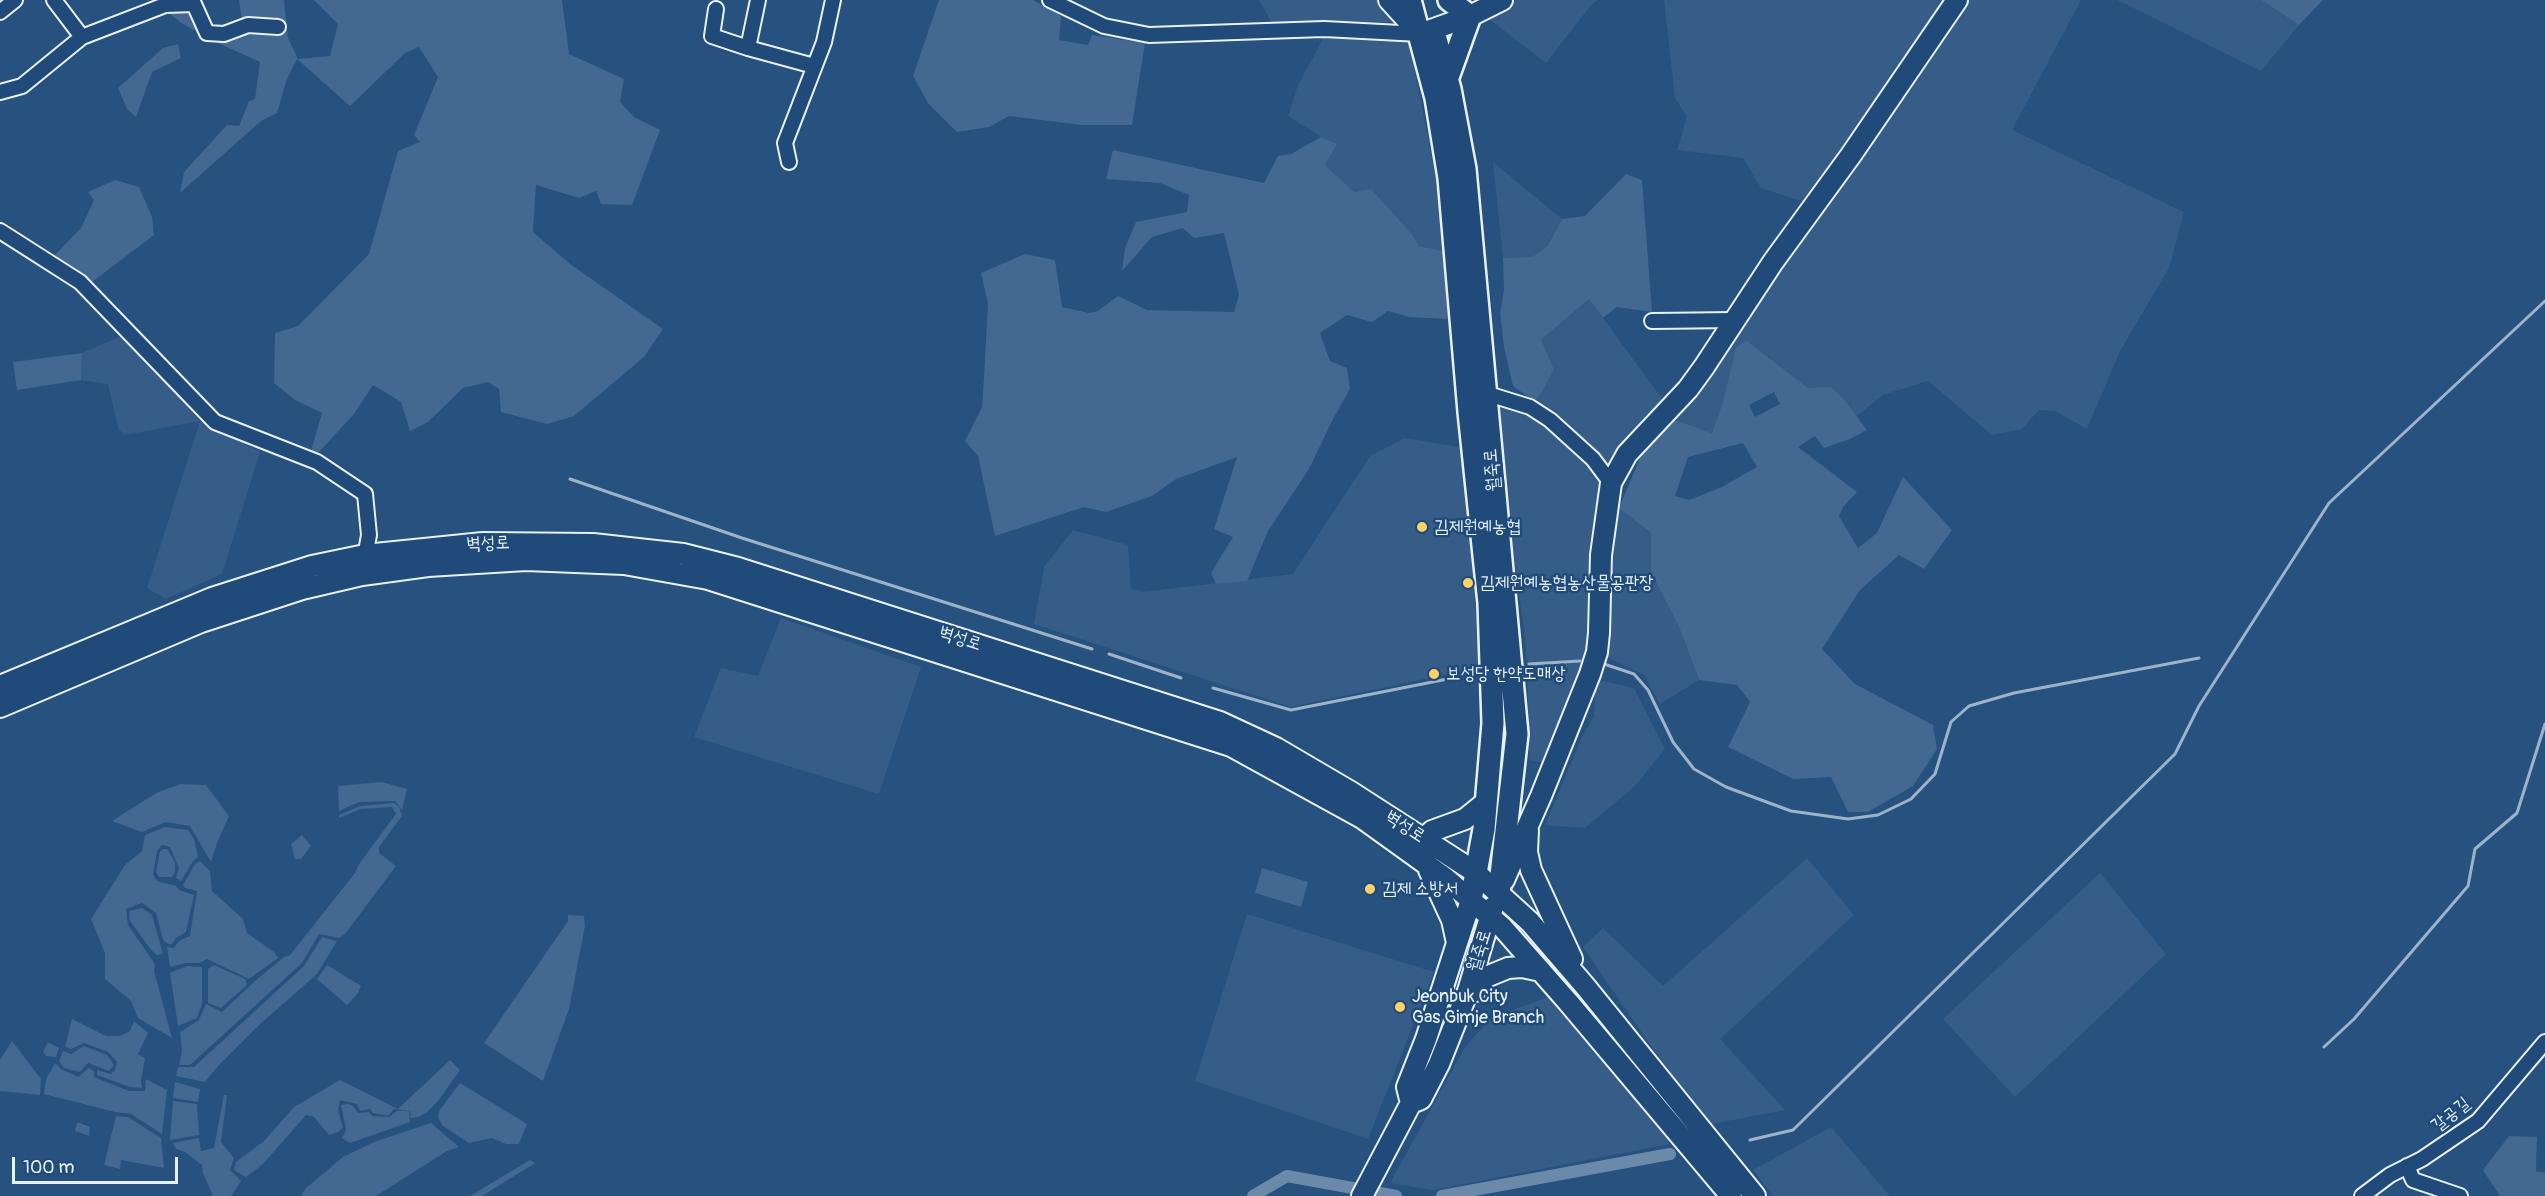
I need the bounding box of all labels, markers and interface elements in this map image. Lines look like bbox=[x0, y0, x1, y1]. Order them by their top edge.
street label: 월죽로 bbox=[1480, 447, 1506, 493]
place label: 김제원예농협 bbox=[1434, 516, 1521, 538]
marker: 김제원예농협 bbox=[1415, 520, 1429, 534]
street label: 벽성로 bbox=[466, 532, 510, 556]
place label: 김제원예농협농산물공판장 bbox=[1480, 572, 1654, 594]
marker: 김제원예농협농산물공판장 bbox=[1461, 576, 1475, 590]
street label: 벽성로 bbox=[936, 622, 984, 656]
place label: 보성당 한약도매상 bbox=[1446, 663, 1566, 685]
marker: 보성당 한약도매상 bbox=[1427, 667, 1441, 681]
street label: 벽성로 bbox=[1381, 806, 1429, 848]
place label: 김제 소방서 bbox=[1382, 878, 1458, 900]
marker: 김제 소방서 bbox=[1363, 882, 1377, 896]
street label: 월죽로 bbox=[1463, 927, 1497, 975]
place label: Jeonbuk City Gas Gimje Branch bbox=[1412, 986, 1544, 1028]
marker: Jeonbuk City Gas Gimje Branch bbox=[1393, 1000, 1407, 1014]
street label: 갈공길 bbox=[2427, 1093, 2475, 1137]
scale bar bbox=[15, 1145, 182, 1183]
text: 100 m bbox=[23, 1156, 75, 1179]

